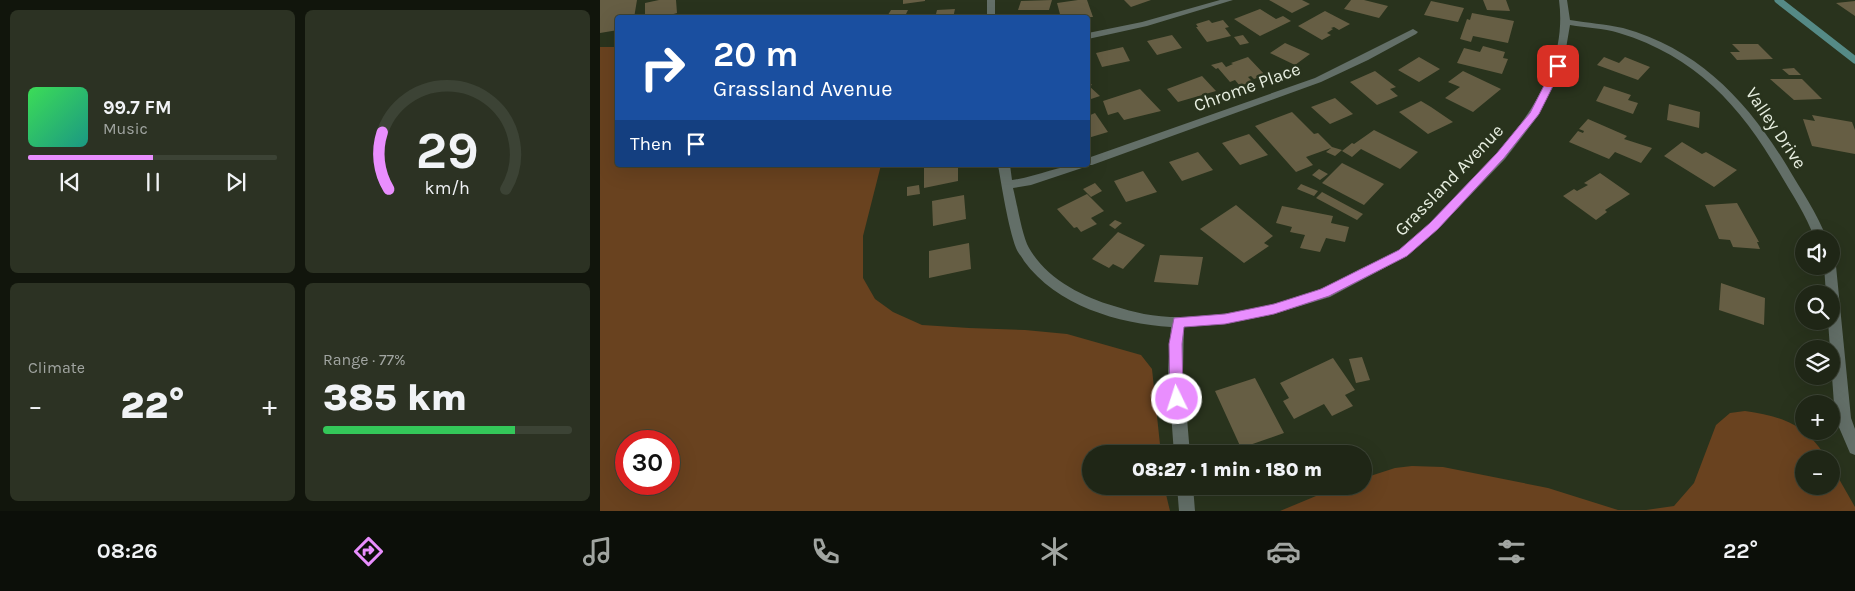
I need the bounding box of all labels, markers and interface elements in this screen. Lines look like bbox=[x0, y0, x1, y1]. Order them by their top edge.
text: 20 m bbox=[713, 34, 798, 75]
icon: right bbox=[630, 35, 695, 100]
pin bbox=[1537, 45, 1579, 87]
icon: arrive bbox=[1544, 52, 1572, 80]
street label: Chrome Place bbox=[1191, 58, 1303, 116]
text: Grassland Avenue bbox=[713, 76, 893, 102]
street label: Valley Drive bbox=[1741, 83, 1811, 173]
text: 99.7 FM bbox=[103, 97, 172, 119]
text: Music bbox=[103, 119, 148, 138]
text: 29 bbox=[416, 120, 479, 181]
street label: Grassland Avenue bbox=[1390, 120, 1508, 240]
icon: arrive bbox=[682, 130, 710, 158]
text: Then bbox=[630, 133, 672, 155]
icon: previous bbox=[56, 168, 84, 196]
icon: pause bbox=[139, 168, 167, 196]
icon: next bbox=[222, 168, 250, 196]
text: km/h bbox=[425, 178, 470, 199]
map controls bbox=[1795, 230, 1840, 495]
button: sound bbox=[1795, 230, 1840, 275]
button: search bbox=[1795, 285, 1840, 330]
button: layers bbox=[1795, 340, 1840, 385]
text: Range · 77% bbox=[323, 350, 406, 369]
text: Climate bbox=[28, 358, 85, 377]
position arrow bbox=[1150, 372, 1202, 424]
text: 385 km bbox=[323, 375, 467, 420]
text: 22° bbox=[120, 383, 185, 428]
text: − bbox=[28, 389, 43, 422]
text: + bbox=[262, 389, 277, 422]
button: + bbox=[1795, 395, 1840, 440]
speed limit sign: 30 bbox=[615, 430, 680, 495]
button: − bbox=[1795, 450, 1840, 495]
text: 08:27 · 1 min · 180 m bbox=[1132, 459, 1322, 481]
icon: directions bbox=[351, 534, 386, 569]
icon: music bbox=[580, 534, 615, 569]
icon: phone bbox=[808, 534, 843, 569]
icon: climate bbox=[1037, 534, 1072, 569]
icon: car bbox=[1266, 534, 1301, 569]
icon: filters bbox=[1494, 534, 1529, 569]
text: 08:26 bbox=[97, 538, 158, 564]
text: 22° bbox=[1723, 538, 1758, 564]

